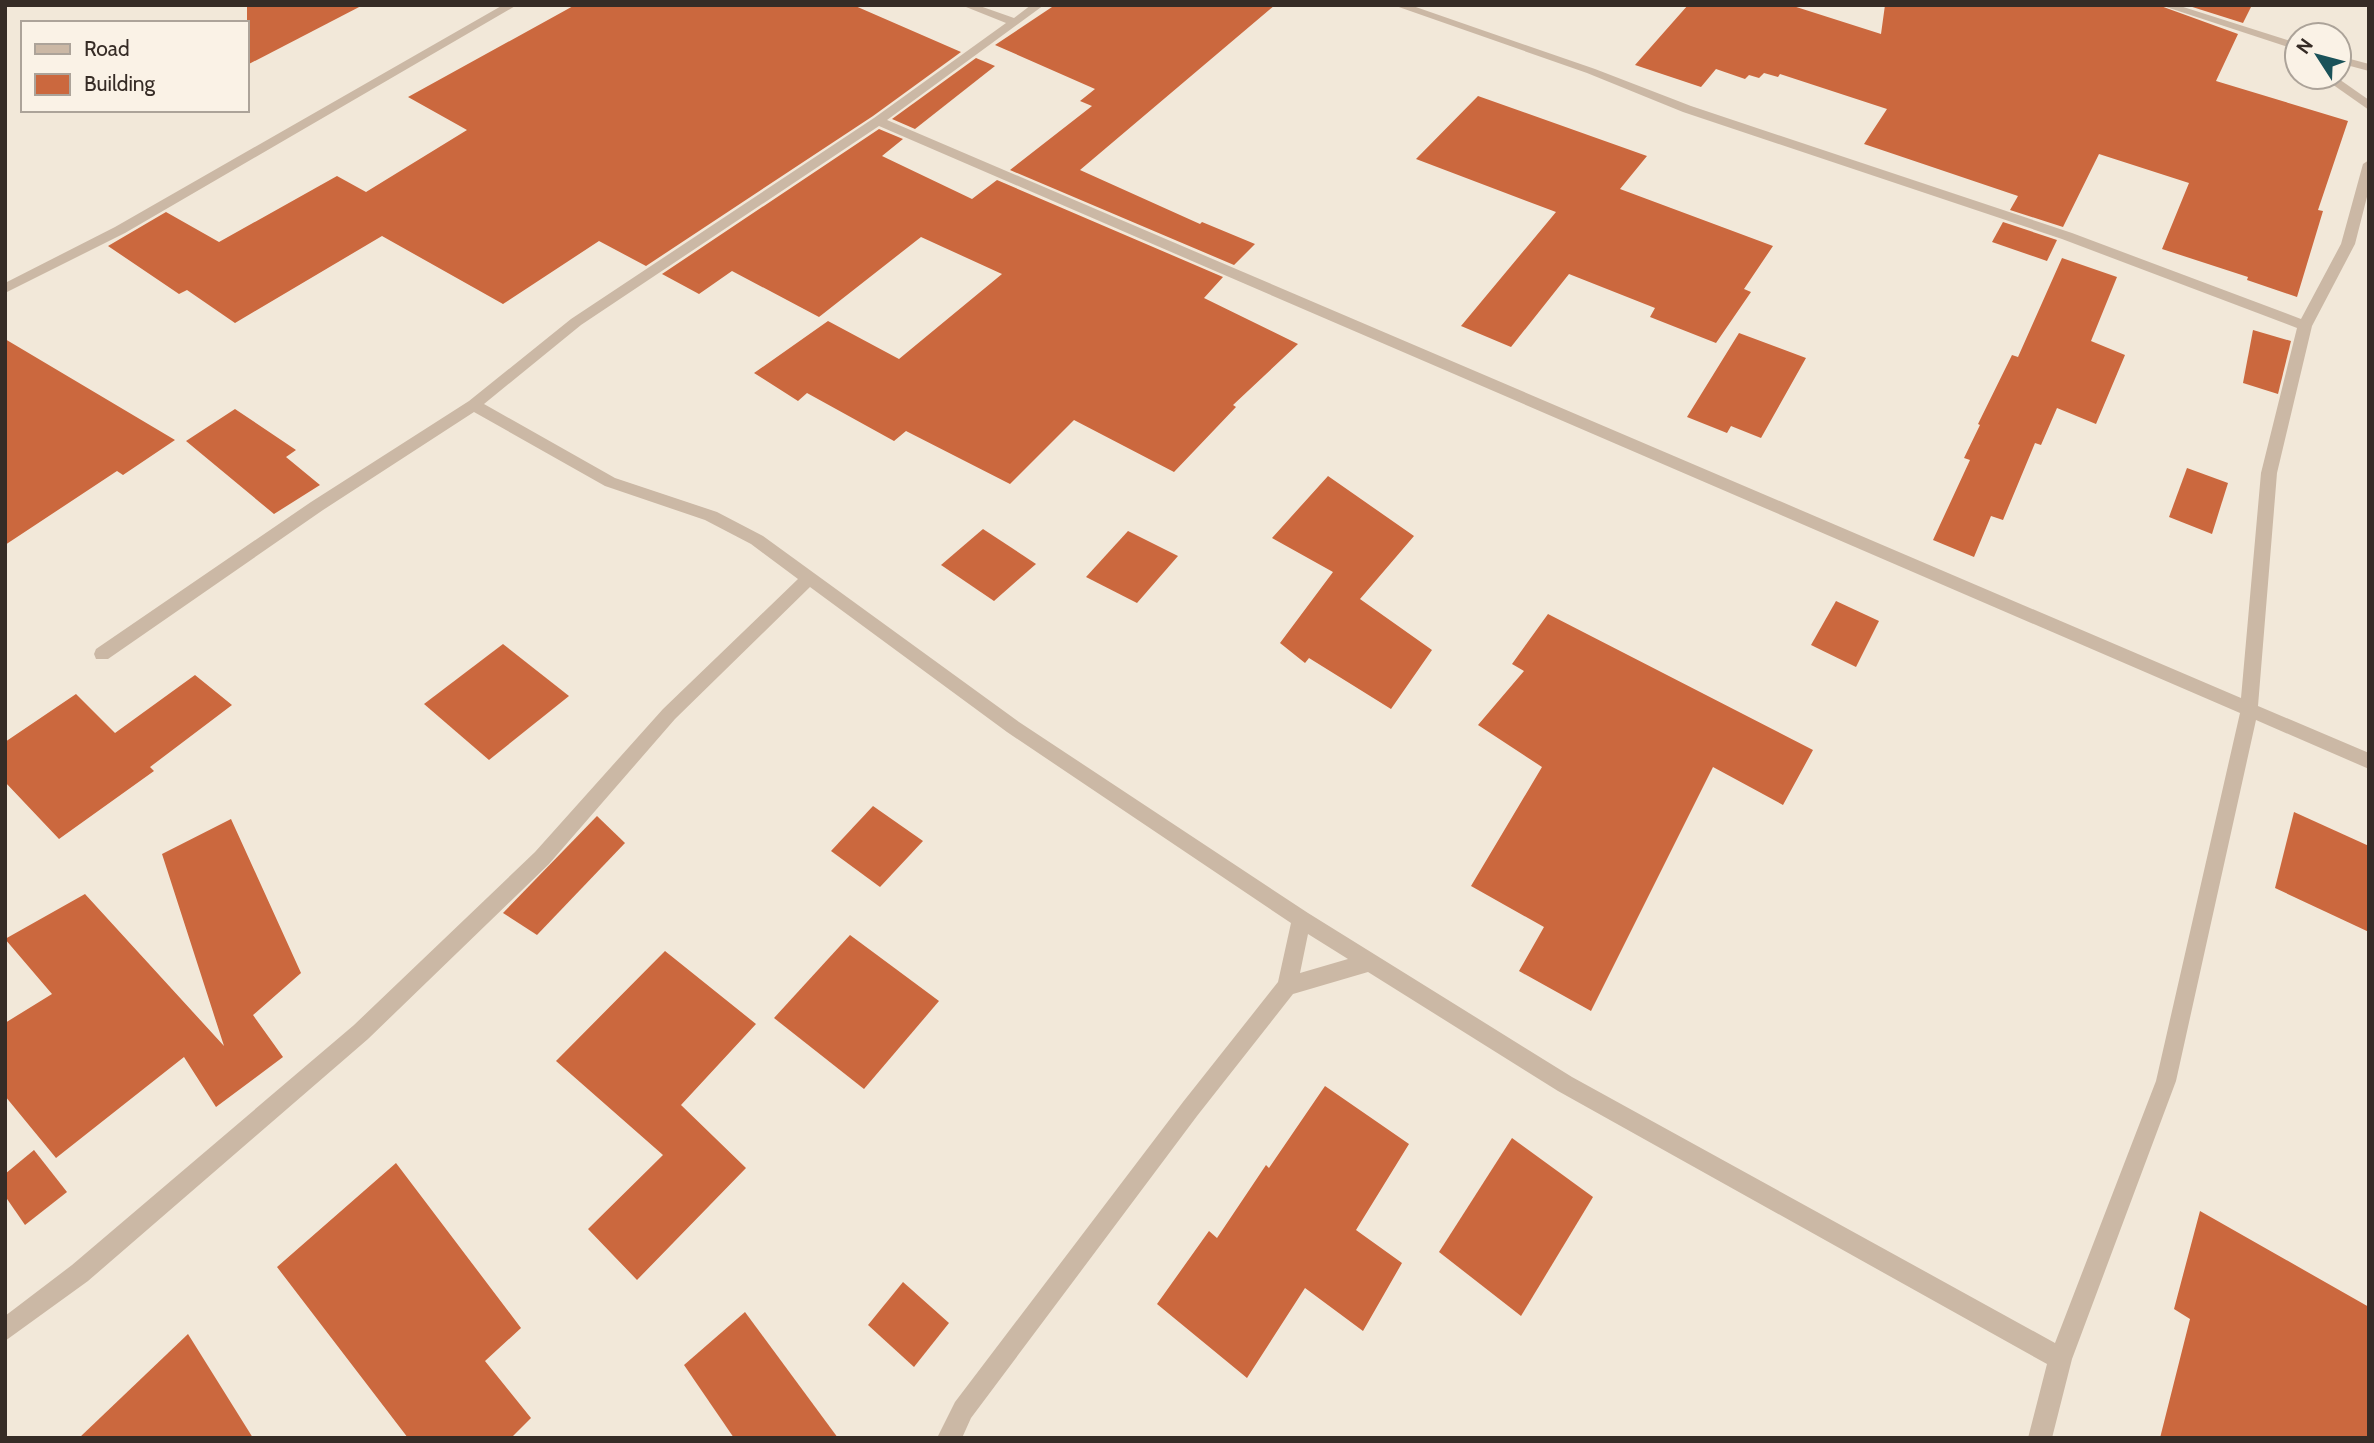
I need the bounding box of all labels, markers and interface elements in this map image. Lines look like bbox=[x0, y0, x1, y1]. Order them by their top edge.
legend bbox=[21, 21, 248, 112]
north arrow bbox=[2283, 21, 2353, 91]
text: N bbox=[2291, 34, 2318, 58]
text: Road bbox=[84, 36, 130, 61]
text: Building bbox=[84, 71, 156, 96]

